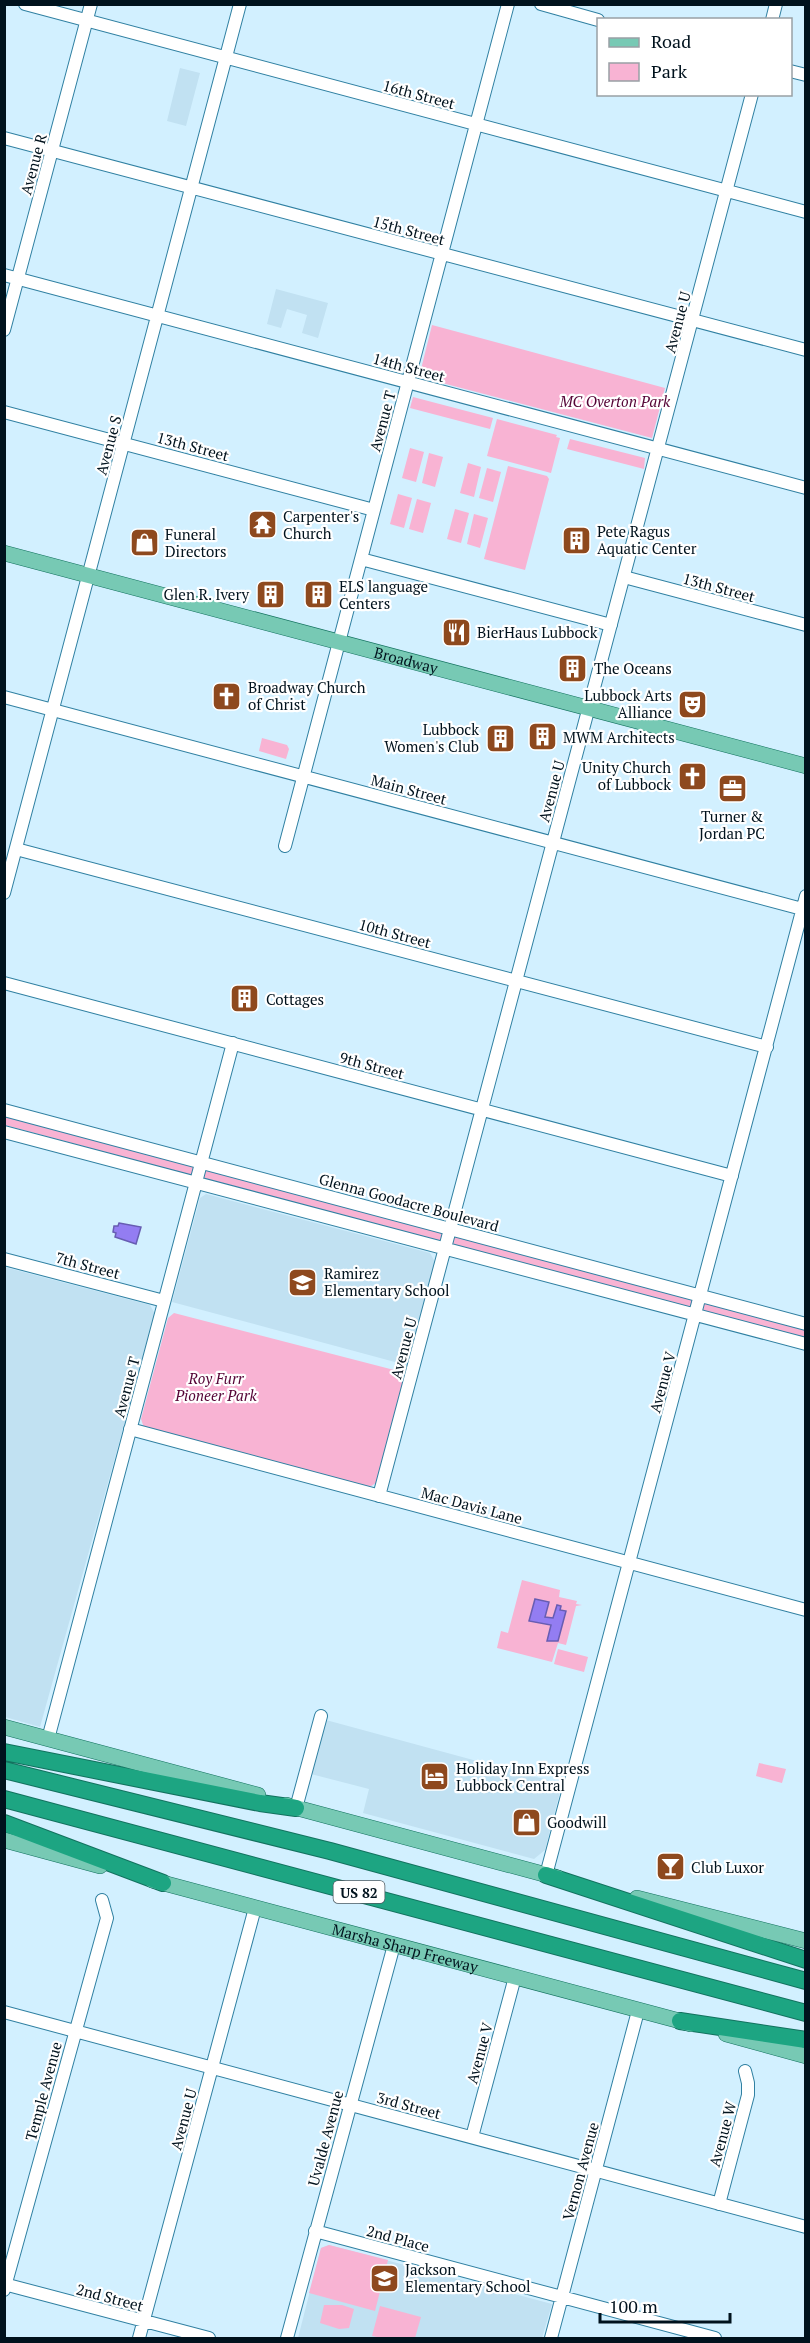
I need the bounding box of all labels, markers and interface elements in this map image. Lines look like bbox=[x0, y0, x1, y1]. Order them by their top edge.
legend bbox=[597, 18, 792, 96]
text: Road bbox=[651, 29, 691, 53]
text: Park bbox=[651, 59, 688, 83]
street label: 16th Street bbox=[381, 75, 458, 113]
street label: Avenue R bbox=[15, 131, 51, 197]
street label: 15th Street bbox=[371, 211, 448, 249]
street label: Avenue U bbox=[659, 289, 695, 355]
street label: 14th Street bbox=[371, 348, 448, 386]
street label: Avenue T bbox=[364, 388, 400, 454]
park label: MC Overton Park bbox=[559, 391, 671, 411]
street label: Avenue S bbox=[90, 413, 126, 477]
street label: 13th Street bbox=[155, 427, 232, 465]
place label: Carpenter's Church bbox=[283, 506, 359, 543]
temple icon: Carpenter's Church bbox=[246, 509, 278, 541]
place label: Pete Ragus Aquatic Center bbox=[597, 521, 697, 558]
place label: Funeral Directors bbox=[165, 524, 227, 561]
building icon: Pete Ragus Aquatic Center bbox=[560, 524, 592, 556]
shop icon: Funeral Directors bbox=[128, 527, 160, 559]
street label: 13th Street bbox=[681, 568, 758, 606]
place label: ELS language Centers bbox=[339, 576, 428, 613]
building icon: Glen R. Ivery bbox=[254, 578, 286, 610]
building icon: ELS language Centers bbox=[302, 579, 334, 611]
place label: Glen R. Ivery bbox=[164, 584, 249, 604]
restaurant icon: BierHaus Lubbock bbox=[440, 616, 472, 648]
place label: BierHaus Lubbock bbox=[477, 622, 598, 642]
street label: Broadway bbox=[372, 642, 441, 678]
building icon: The Oceans bbox=[557, 652, 589, 684]
place label: The Oceans bbox=[594, 658, 672, 678]
place label: Broadway Church of Christ bbox=[248, 677, 366, 714]
church icon: Broadway Church of Christ bbox=[211, 680, 243, 712]
place label: Lubbock Arts Alliance bbox=[584, 685, 672, 722]
theatre icon: Lubbock Arts Alliance bbox=[677, 688, 709, 720]
place label: Lubbock Women's Club bbox=[384, 719, 479, 756]
building icon: MWM Architects bbox=[526, 721, 558, 753]
building icon: Lubbock Women's Club bbox=[484, 722, 516, 754]
place label: MWM Architects bbox=[563, 727, 675, 747]
place label: Unity Church of Lubbock bbox=[582, 757, 671, 794]
street label: Avenue U bbox=[533, 758, 569, 824]
church icon: Unity Church of Lubbock bbox=[676, 760, 708, 792]
street label: Main Street bbox=[369, 769, 450, 809]
office icon: Turner & Jordan PC bbox=[716, 773, 748, 805]
place label: Turner & Jordan PC bbox=[699, 806, 765, 843]
street label: 10th Street bbox=[357, 914, 434, 952]
building icon: Cottages bbox=[229, 983, 261, 1015]
place label: Cottages bbox=[266, 989, 324, 1009]
street label: 9th Street bbox=[338, 1047, 407, 1083]
street label: Glenna Goodacre Boulevard bbox=[317, 1168, 501, 1236]
street label: 7th Street bbox=[54, 1247, 123, 1283]
place label: Ramirez Elementary School bbox=[324, 1263, 450, 1300]
school or university icon: Ramirez Elementary School bbox=[287, 1266, 319, 1298]
street label: Avenue U bbox=[385, 1315, 421, 1381]
street label: Avenue V bbox=[644, 1348, 680, 1415]
street label: Avenue T bbox=[108, 1354, 144, 1420]
park label: Roy Furr Pioneer Park bbox=[174, 1368, 258, 1405]
street label: Mac Davis Lane bbox=[419, 1482, 525, 1528]
place label: Holiday Inn Express Lubbock Central bbox=[456, 1758, 589, 1795]
hotel icon: Holiday Inn Express Lubbock Central bbox=[419, 1761, 451, 1793]
shop icon: Goodwill bbox=[510, 1806, 542, 1838]
place label: Goodwill bbox=[547, 1812, 607, 1832]
bar icon: Club Luxor bbox=[654, 1851, 686, 1883]
place label: Club Luxor bbox=[691, 1857, 764, 1877]
road number: US 82 bbox=[334, 1881, 385, 1903]
street label: Marsha Sharp Freeway bbox=[330, 1919, 481, 1977]
street label: Avenue V bbox=[461, 2019, 497, 2086]
street label: Temple Avenue bbox=[20, 2039, 66, 2143]
street label: Avenue U bbox=[165, 2086, 201, 2152]
street label: 3rd Street bbox=[375, 2087, 444, 2123]
street label: Uvalde Avenue bbox=[303, 2088, 347, 2188]
street label: Avenue W bbox=[704, 2098, 741, 2169]
street label: Vernon Avenue bbox=[557, 2120, 603, 2222]
street label: 2nd Place bbox=[364, 2220, 432, 2256]
place label: Jackson Elementary School bbox=[405, 2259, 531, 2296]
school or university icon: Jackson Elementary School bbox=[368, 2262, 400, 2294]
street label: 2nd Street bbox=[74, 2278, 146, 2316]
scale bar bbox=[600, 2286, 730, 2324]
text: 100 m bbox=[609, 2294, 658, 2318]

